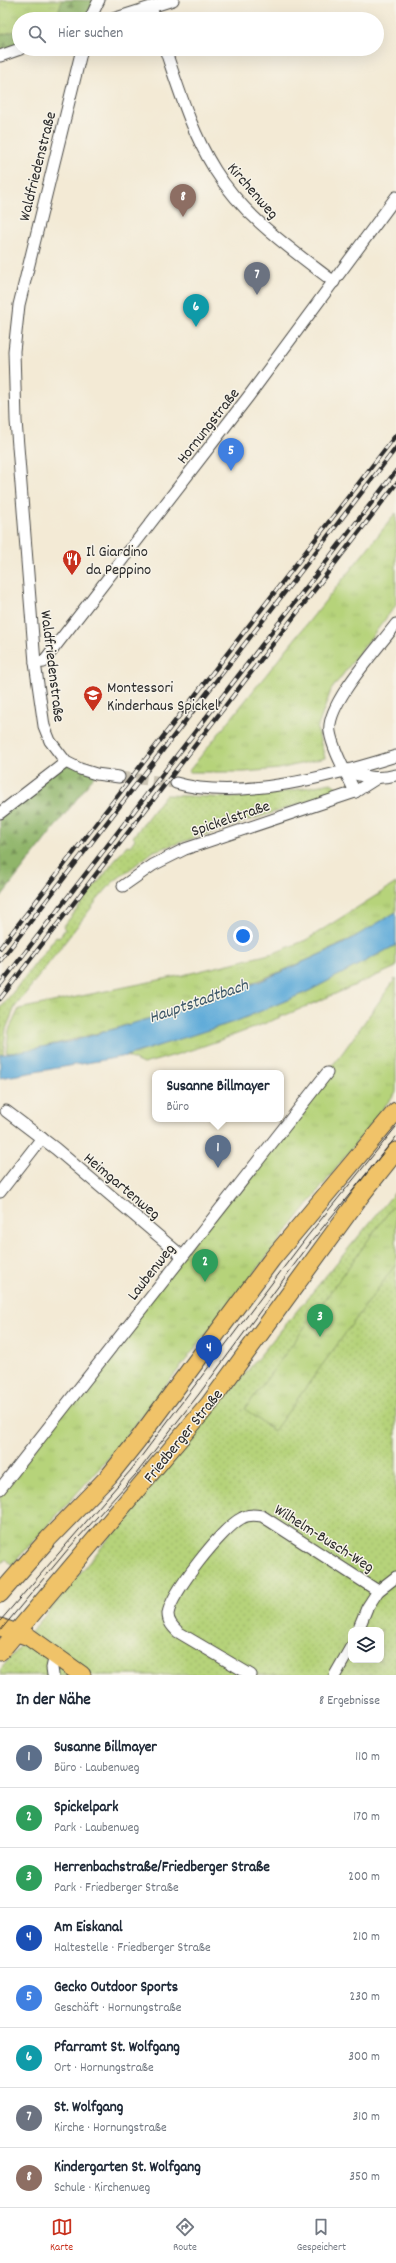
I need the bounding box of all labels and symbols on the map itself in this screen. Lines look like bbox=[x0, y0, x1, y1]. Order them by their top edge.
street label: Waldfriedenstraße bbox=[14, 109, 63, 224]
street label: Kirchenweg bbox=[221, 158, 283, 225]
pin: 8 bbox=[170, 184, 196, 217]
pin: 7 bbox=[244, 262, 270, 295]
pin: 6 bbox=[183, 294, 209, 327]
street label: Hornungstraße bbox=[172, 384, 246, 469]
pin: 5 bbox=[218, 438, 244, 471]
place label: Il Giardino da Peppino bbox=[86, 541, 151, 582]
restaurant icon: Il Giardino da Peppino bbox=[61, 548, 83, 576]
street label: Waldfriedenstraße bbox=[33, 609, 70, 723]
place label: Montessori Kinderhaus Spickel bbox=[107, 677, 219, 718]
school or university icon: Montessori Kinderhaus Spickel bbox=[82, 684, 104, 712]
street label: Spickelstraße bbox=[188, 795, 273, 844]
your location bbox=[233, 926, 253, 946]
water label: Hauptstadtbach bbox=[146, 974, 253, 1031]
pin: 1 bbox=[205, 1135, 231, 1168]
street label: Heimgartenweg bbox=[78, 1148, 165, 1226]
street label: Laubenweg bbox=[122, 1239, 182, 1306]
pin: 2 bbox=[192, 1249, 218, 1282]
pin: 3 bbox=[307, 1304, 333, 1337]
pin: 4 bbox=[196, 1335, 222, 1368]
street label: Friedberger Straße bbox=[139, 1385, 229, 1489]
street label: Wilhelm-Busch-Weg bbox=[269, 1499, 378, 1579]

